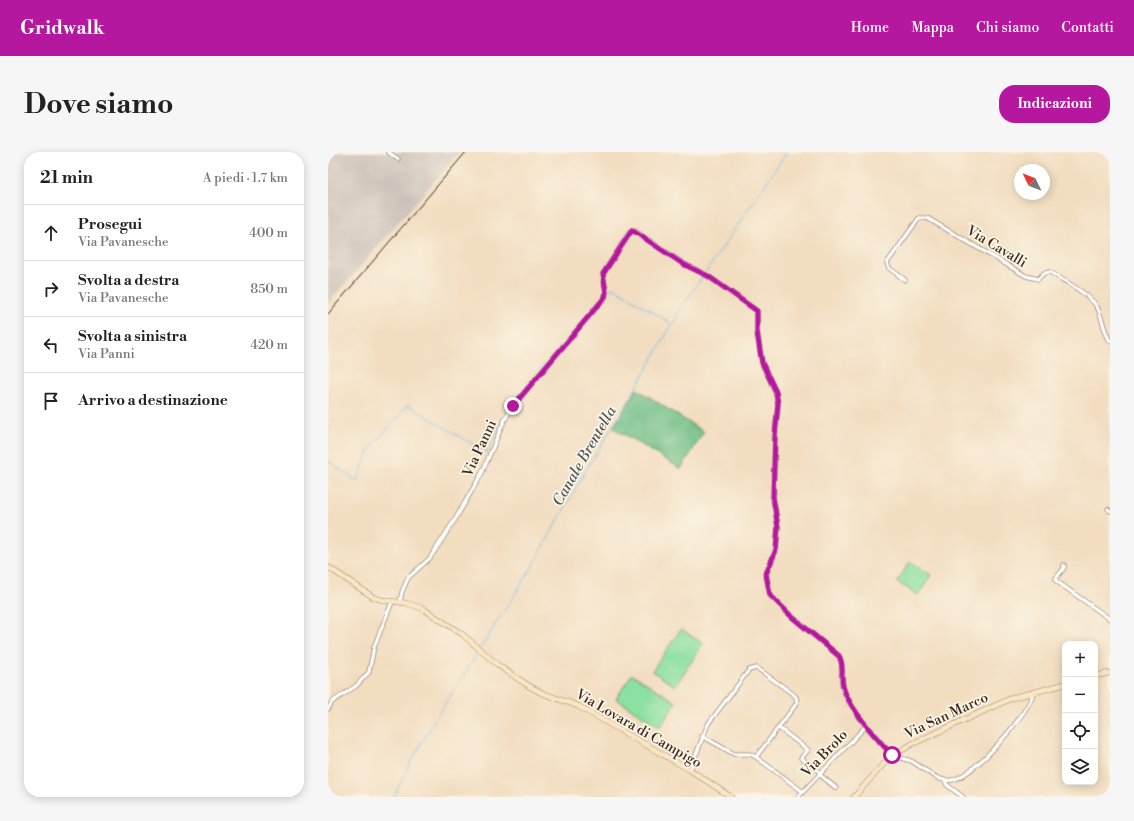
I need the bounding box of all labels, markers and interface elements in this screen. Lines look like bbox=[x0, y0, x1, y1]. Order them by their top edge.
text: Gridwalk bbox=[20, 16, 104, 40]
text: Home bbox=[851, 19, 889, 37]
text: Mappa bbox=[911, 19, 954, 37]
text: Chi siamo bbox=[976, 19, 1039, 37]
text: Contatti bbox=[1061, 19, 1114, 37]
button: Indicazioni bbox=[999, 85, 1110, 123]
text: Dove siamo bbox=[24, 87, 173, 122]
north arrow bbox=[1014, 164, 1050, 200]
text: 21 min bbox=[40, 167, 93, 189]
text: A piedi · 1.7 km bbox=[203, 170, 288, 186]
text: Prosegui bbox=[78, 215, 142, 234]
street label: Via Cavalli bbox=[962, 221, 1030, 272]
icon: ahead bbox=[40, 222, 62, 244]
text: 400 m bbox=[249, 225, 288, 241]
text: Via Pavanesche bbox=[78, 234, 169, 250]
text: Svolta a destra bbox=[78, 271, 179, 290]
icon: right bbox=[40, 278, 62, 300]
text: 850 m bbox=[250, 281, 288, 297]
text: Via Pavanesche bbox=[78, 290, 169, 306]
text: Svolta a sinistra bbox=[78, 327, 187, 346]
icon: left bbox=[40, 334, 62, 356]
text: 420 m bbox=[250, 337, 288, 353]
text: Via Panni bbox=[78, 346, 135, 362]
icon: arrive bbox=[40, 390, 62, 412]
text: Arrivo a destinazione bbox=[78, 391, 228, 410]
route end bbox=[504, 397, 522, 415]
water label: Canale Brentella bbox=[548, 402, 621, 509]
street label: Via Panni bbox=[458, 417, 501, 481]
map controls bbox=[1062, 641, 1098, 785]
button: + bbox=[1062, 641, 1098, 677]
button: − bbox=[1062, 677, 1098, 713]
street label: Via Lovara di Campigo bbox=[571, 685, 705, 772]
street label: Via San Marco bbox=[901, 689, 991, 744]
button: locate bbox=[1062, 713, 1098, 749]
street label: Via Brolo bbox=[797, 726, 852, 782]
route start bbox=[883, 746, 901, 764]
button: layers bbox=[1062, 749, 1098, 785]

